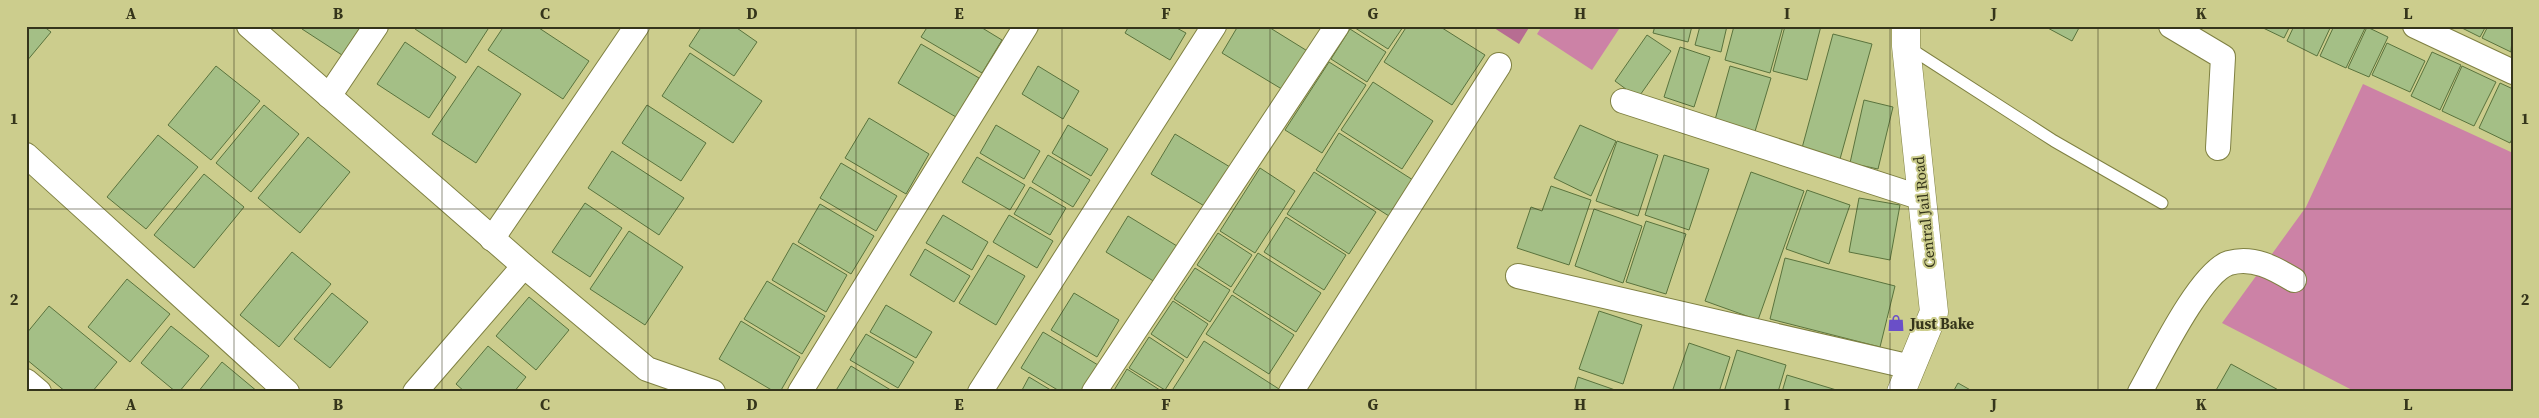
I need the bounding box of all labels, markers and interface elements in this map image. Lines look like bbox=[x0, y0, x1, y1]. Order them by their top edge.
text: A bbox=[126, 2, 137, 24]
text: B bbox=[333, 2, 344, 24]
text: C bbox=[540, 2, 550, 24]
text: D bbox=[746, 2, 758, 24]
text: E bbox=[954, 2, 964, 24]
text: F bbox=[1161, 2, 1171, 24]
text: G bbox=[1368, 2, 1379, 24]
text: H bbox=[1574, 2, 1586, 24]
text: I bbox=[1784, 2, 1790, 24]
text: J bbox=[1990, 2, 1997, 24]
text: K bbox=[2195, 2, 2207, 24]
text: L bbox=[2403, 2, 2413, 24]
text: 1 bbox=[10, 107, 18, 129]
text: 1 bbox=[2521, 107, 2529, 129]
street label: Central Jail Road bbox=[1908, 155, 1940, 269]
text: 2 bbox=[10, 288, 19, 310]
text: 2 bbox=[2521, 288, 2530, 310]
shop icon: Just Bake bbox=[1886, 313, 1906, 333]
place label: Just Bake bbox=[1909, 313, 1974, 334]
text: A bbox=[126, 393, 137, 415]
text: B bbox=[333, 393, 344, 415]
text: C bbox=[540, 393, 550, 415]
text: D bbox=[746, 393, 758, 415]
text: E bbox=[954, 393, 964, 415]
text: F bbox=[1161, 393, 1171, 415]
text: G bbox=[1368, 393, 1379, 415]
text: H bbox=[1574, 393, 1586, 415]
text: I bbox=[1784, 393, 1790, 415]
text: J bbox=[1990, 393, 1997, 415]
text: K bbox=[2195, 393, 2207, 415]
text: L bbox=[2403, 393, 2413, 415]

